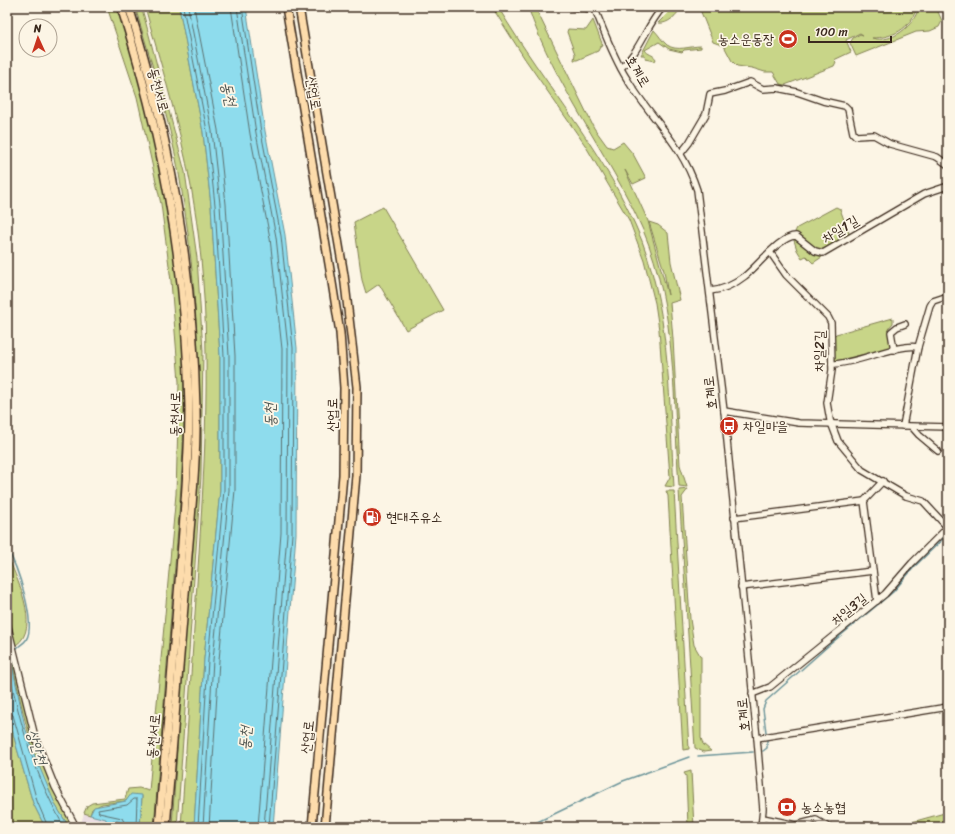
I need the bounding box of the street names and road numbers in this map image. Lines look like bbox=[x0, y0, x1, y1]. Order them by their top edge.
street label: 호계로 bbox=[618, 50, 657, 92]
street label: 동천서로 bbox=[141, 65, 176, 115]
street label: 산업로 bbox=[298, 74, 329, 112]
street label: 차일1길 bbox=[817, 208, 864, 250]
street label: 차일2길 bbox=[807, 329, 832, 372]
street label: 호계로 bbox=[696, 375, 725, 411]
street label: 동천서로 bbox=[163, 391, 188, 437]
street label: 산업로 bbox=[320, 398, 345, 432]
street label: 차일3길 bbox=[825, 586, 874, 632]
street label: 호계로 bbox=[729, 697, 758, 733]
street label: 동천서로 bbox=[139, 713, 168, 760]
street label: 산업로 bbox=[293, 719, 322, 755]

